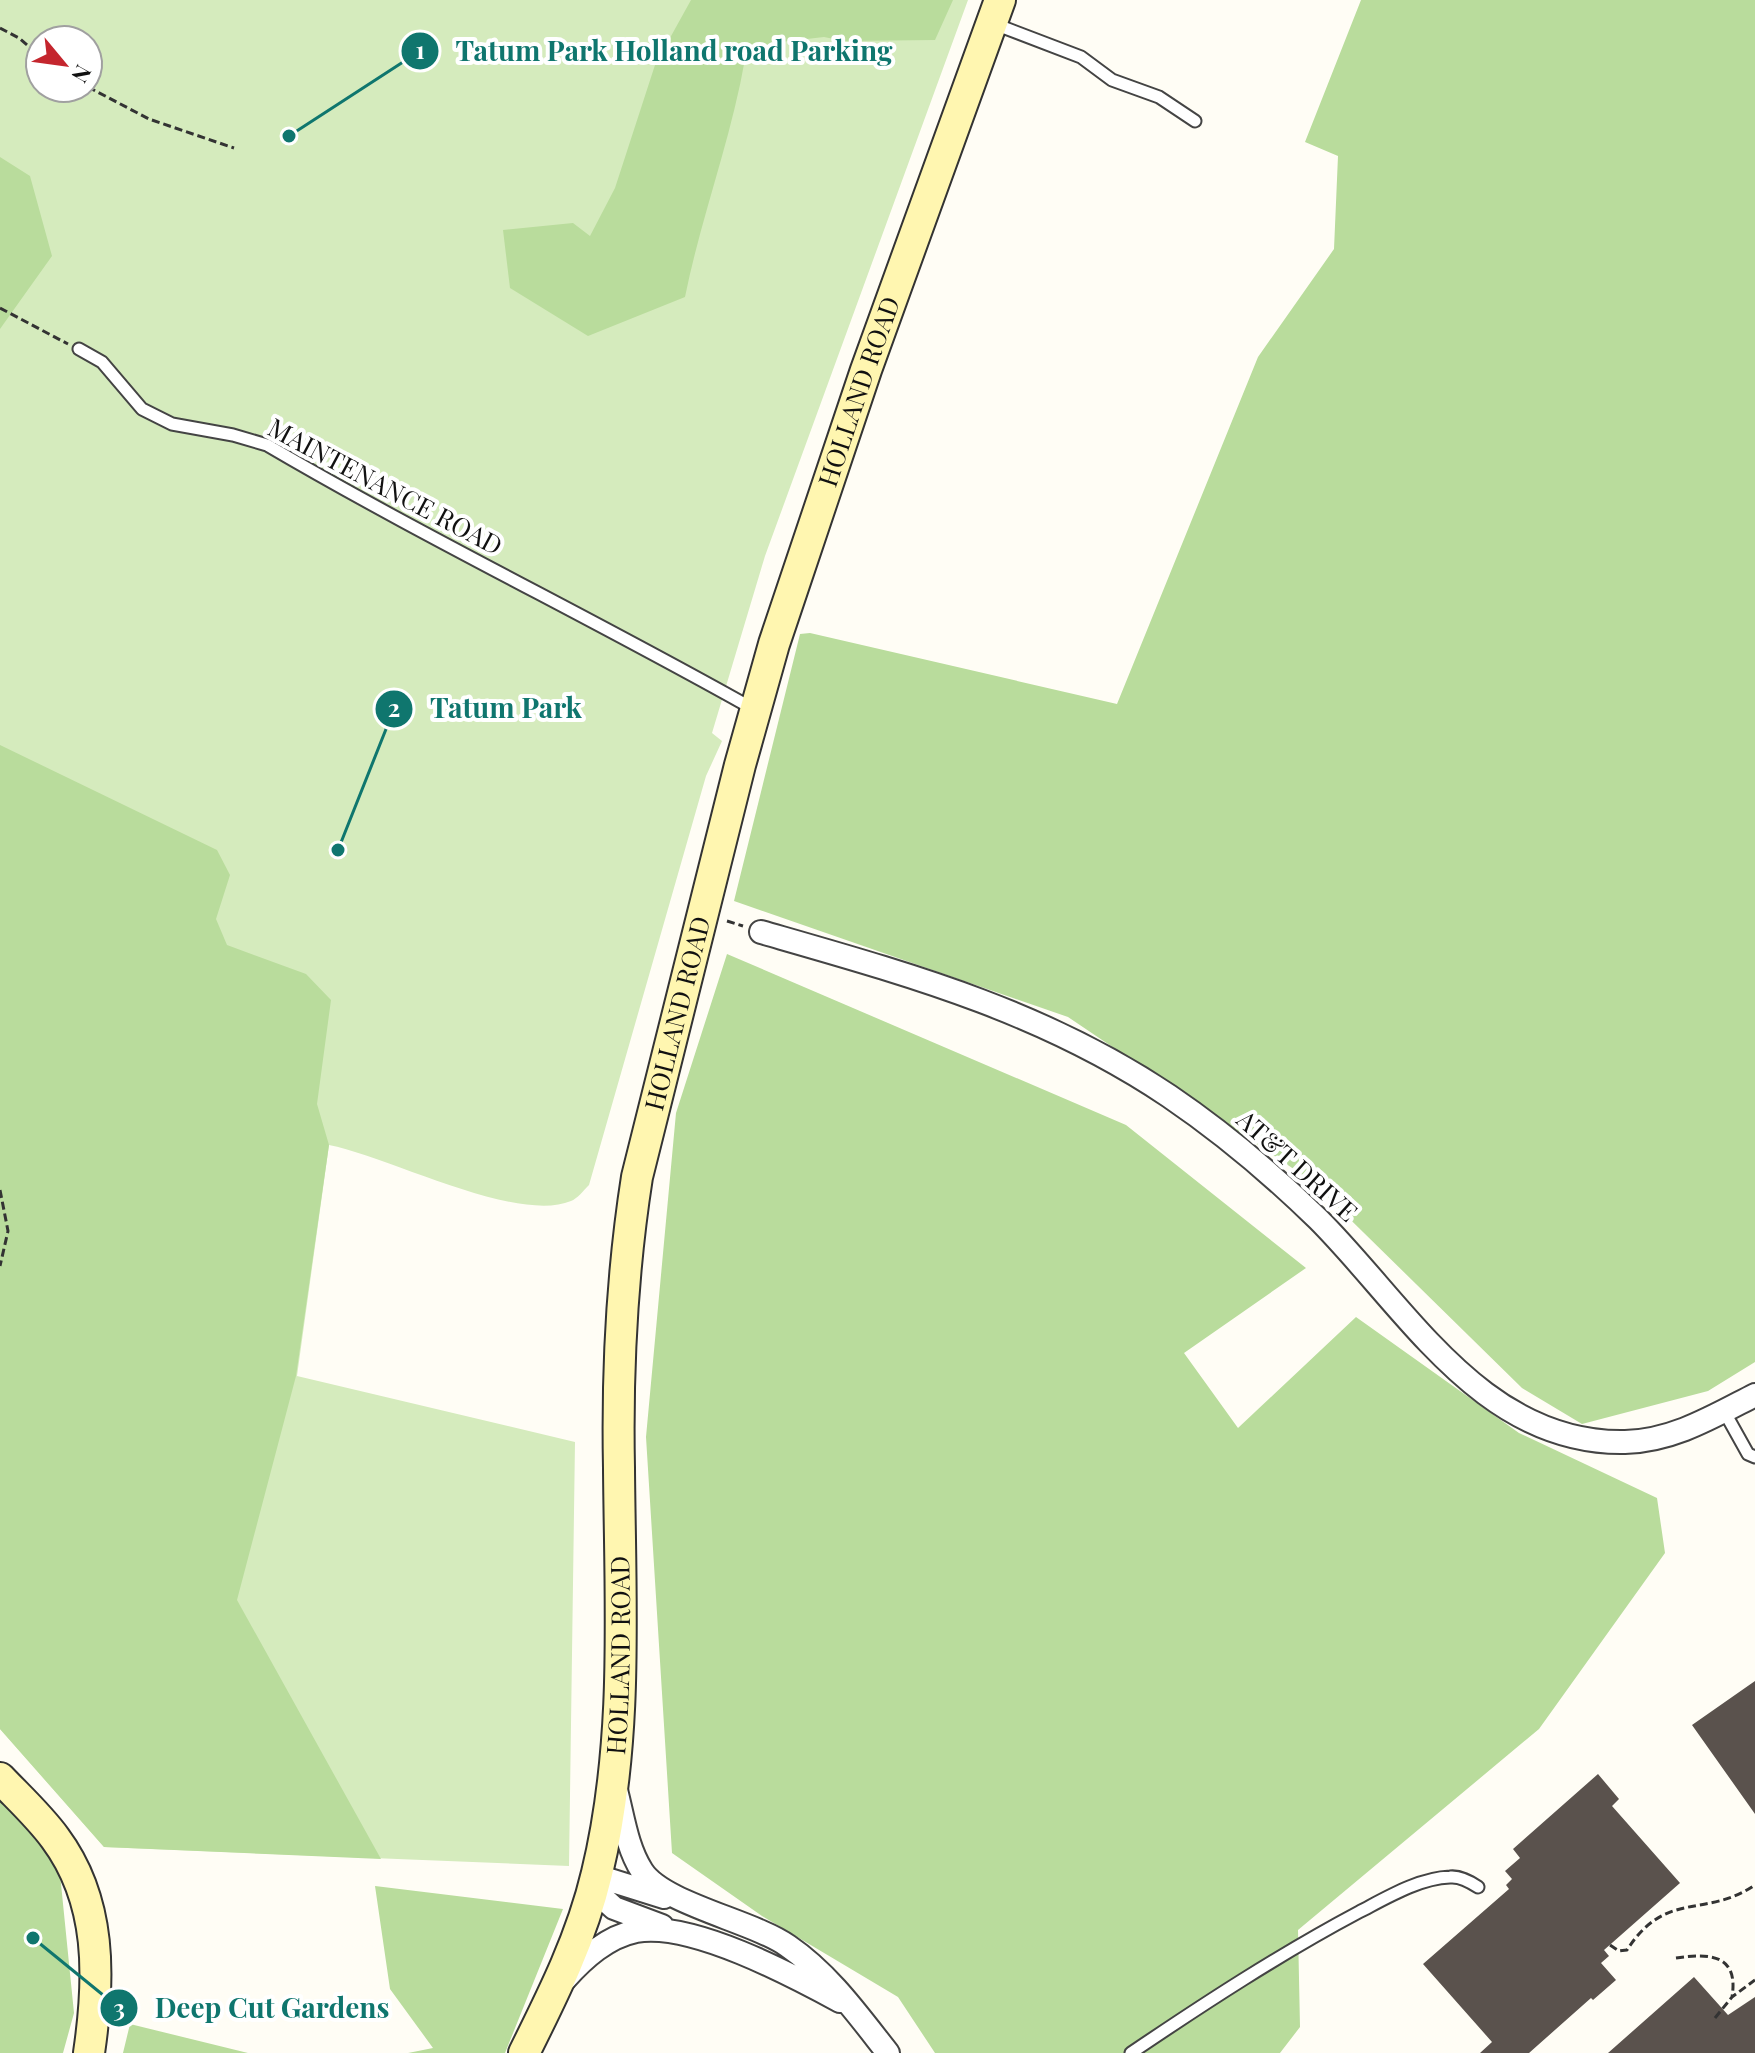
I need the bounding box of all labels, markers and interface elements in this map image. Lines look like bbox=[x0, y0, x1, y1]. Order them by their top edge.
north arrow bbox=[24, 24, 104, 104]
callout: Tatum Park Holland road Parking bbox=[400, 25, 909, 77]
text: Tatum Park Holland road Parking bbox=[456, 31, 893, 68]
text: 1 bbox=[415, 33, 425, 65]
text: N bbox=[65, 60, 99, 88]
street label: HOLLAND ROAD bbox=[809, 291, 907, 491]
street label: MAINTENANCE ROAD bbox=[263, 409, 509, 562]
callout: Tatum Park bbox=[374, 683, 598, 735]
text: Tatum Park bbox=[430, 688, 583, 725]
text: 2 bbox=[388, 691, 400, 723]
street label: HOLLAND ROAD bbox=[635, 912, 718, 1114]
street label: AT&T DRIVE bbox=[1229, 1101, 1366, 1228]
street label: HOLLAND ROAD bbox=[597, 1556, 637, 1756]
callout: Deep Cut Gardens bbox=[99, 1982, 406, 2034]
text: Deep Cut Gardens bbox=[155, 1988, 389, 2025]
text: 3 bbox=[113, 1991, 125, 2023]

